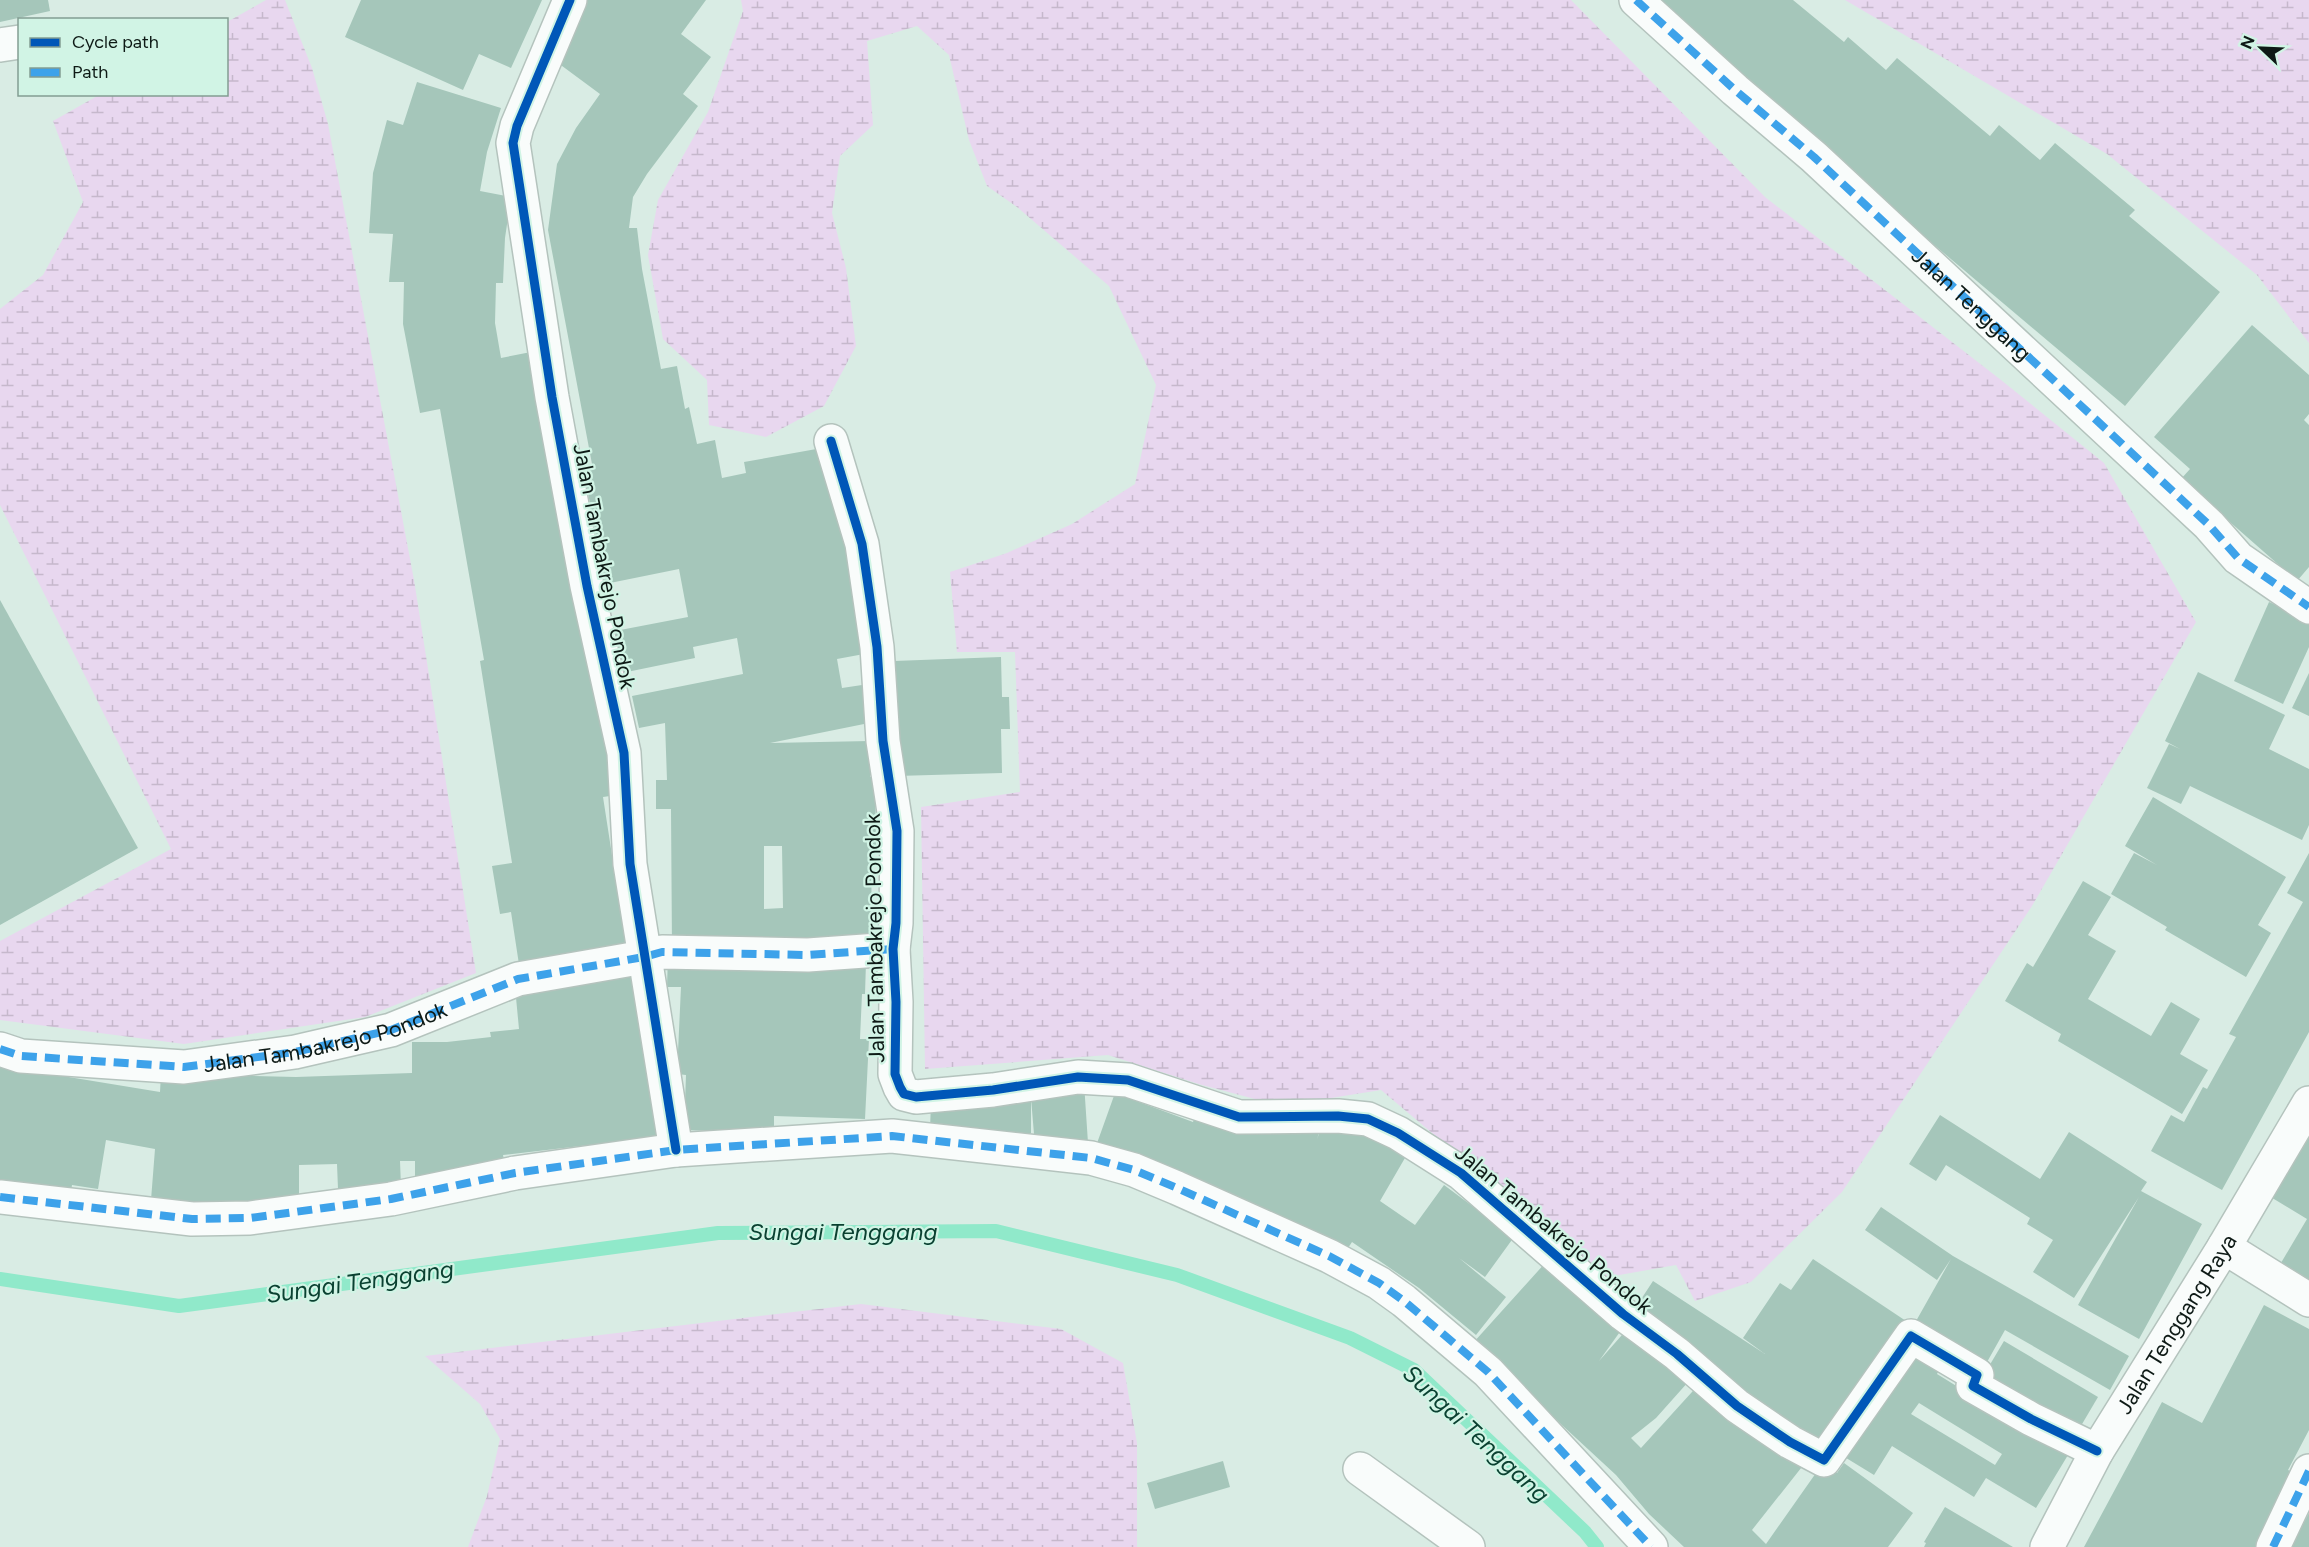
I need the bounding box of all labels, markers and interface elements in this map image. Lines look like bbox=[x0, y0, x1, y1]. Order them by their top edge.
legend bbox=[18, 18, 228, 96]
north arrow bbox=[2231, 18, 2291, 78]
text: Cycle path bbox=[72, 31, 159, 53]
text: N bbox=[2236, 33, 2259, 52]
text: Path bbox=[72, 61, 108, 83]
street label: Jalan Tenggang bbox=[1906, 242, 2037, 367]
street label: Jalan Tambakrejo Pondok bbox=[567, 441, 642, 691]
street label: Jalan Tambakrejo Pondok bbox=[859, 813, 890, 1063]
street label: Jalan Tambakrejo Pondok bbox=[202, 996, 451, 1078]
street label: Jalan Tambakrejo Pondok bbox=[1450, 1139, 1658, 1320]
water label: Sungai Tenggang bbox=[748, 1217, 938, 1246]
street label: Jalan Tenggang Raya bbox=[2111, 1229, 2243, 1419]
water label: Sungai Tenggang bbox=[264, 1254, 456, 1309]
water label: Sungai Tenggang bbox=[1397, 1359, 1555, 1509]

